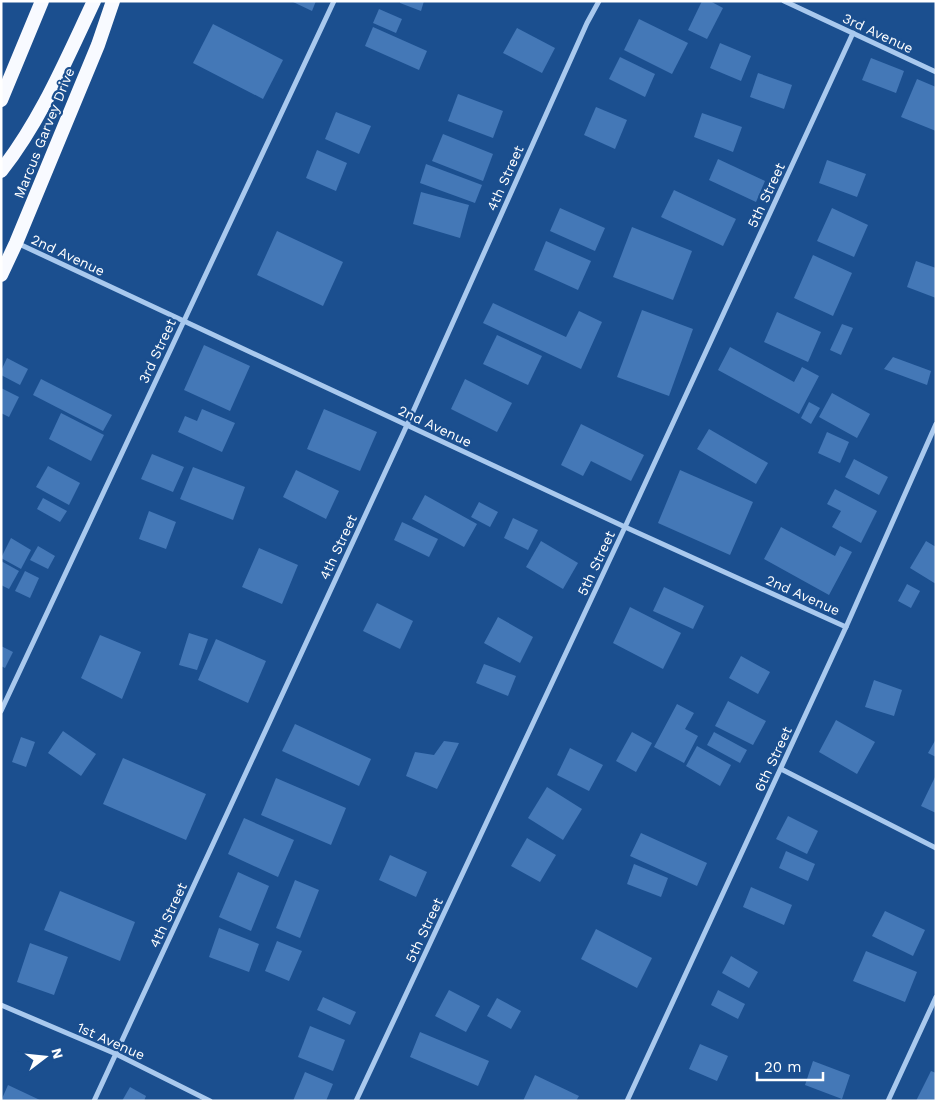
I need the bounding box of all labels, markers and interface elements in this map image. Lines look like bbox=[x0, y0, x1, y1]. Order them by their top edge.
street label: 3rd Avenue bbox=[840, 10, 916, 56]
street label: Marcus Garvey Drive bbox=[11, 65, 77, 201]
street label: 4th Street bbox=[483, 143, 527, 213]
street label: 5th Street bbox=[744, 160, 788, 230]
street label: 2nd Avenue bbox=[29, 231, 107, 279]
street label: 3rd Street bbox=[135, 316, 179, 386]
street label: 2nd Avenue bbox=[396, 402, 474, 450]
street label: 4th Street bbox=[316, 512, 360, 582]
street label: 5th Street bbox=[574, 528, 618, 598]
street label: 2nd Avenue bbox=[764, 572, 842, 618]
street label: 6th Street bbox=[751, 724, 795, 794]
street label: 4th Street bbox=[146, 880, 190, 950]
street label: 5th Street bbox=[402, 895, 446, 965]
street label: 1st Avenue bbox=[75, 1019, 147, 1063]
north arrow bbox=[20, 1032, 70, 1082]
text: N bbox=[48, 1046, 67, 1061]
scale bar bbox=[757, 1050, 823, 1082]
text: 20 m bbox=[764, 1058, 802, 1076]

